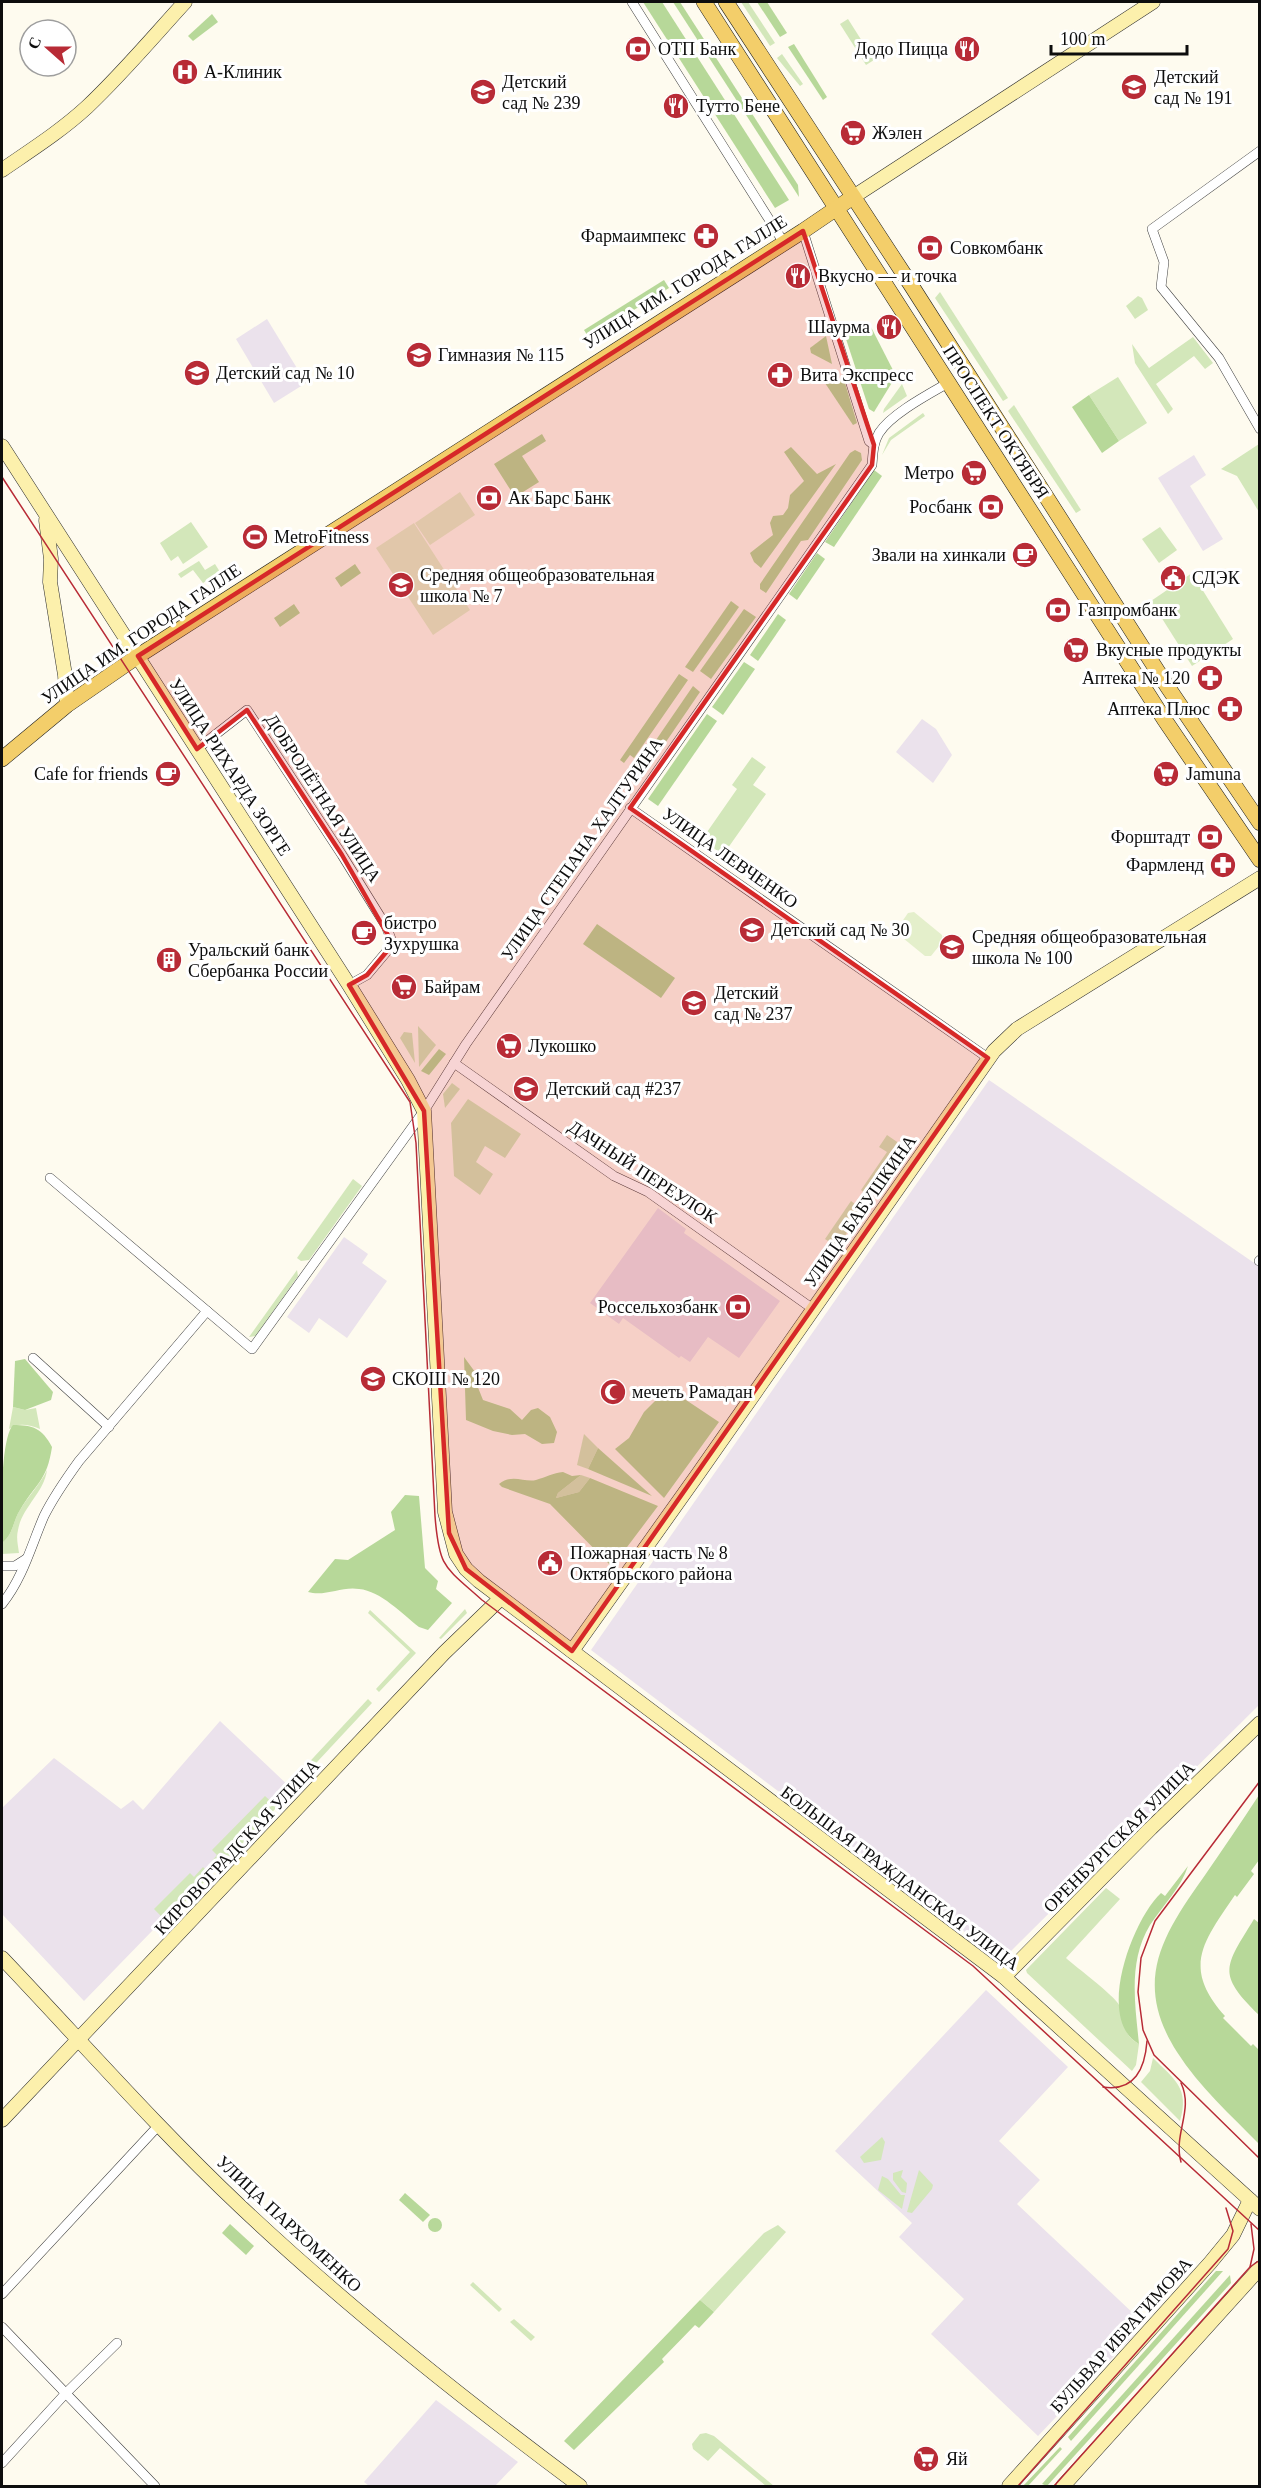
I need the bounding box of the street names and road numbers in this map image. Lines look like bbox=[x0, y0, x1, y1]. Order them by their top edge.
street label: УЛИЦА ИМ. ГОРОДА ГАЛЛЕ bbox=[579, 211, 791, 353]
street label: ПРОСПЕКТ ОКТЯБРЯ bbox=[939, 342, 1053, 502]
street label: УЛИЦА ИМ. ГОРОДА ГАЛЛЕ bbox=[37, 560, 245, 708]
street label: УЛИЦА РИХАРДА ЗОРГЕ bbox=[165, 675, 295, 859]
street label: ДОБРОЛЁТНАЯ УЛИЦА bbox=[261, 710, 385, 886]
street label: УЛИЦА СТЕПАНА ХАЛТУРИНА bbox=[497, 734, 667, 964]
street label: УЛИЦА ЛЕВЧЕНКО bbox=[658, 804, 802, 912]
street label: ДАЧНЫЙ ПЕРЕУЛОК bbox=[565, 1116, 722, 1228]
street label: УЛИЦА БАБУШКИНА bbox=[800, 1131, 920, 1291]
street label: КИРОВОГРАДСКАЯ УЛИЦА bbox=[151, 1755, 323, 1939]
street label: ОРЕНБУРГСКАЯ УЛИЦА bbox=[1039, 1757, 1199, 1917]
street label: БОЛЬШАЯ ГРАЖДАНСКАЯ УЛИЦА bbox=[777, 1782, 1023, 1974]
street label: УЛИЦА ПАРХОМЕНКО bbox=[212, 2152, 366, 2296]
street label: БУЛЬВАР ИБРАГИМОВА bbox=[1046, 2253, 1196, 2417]

